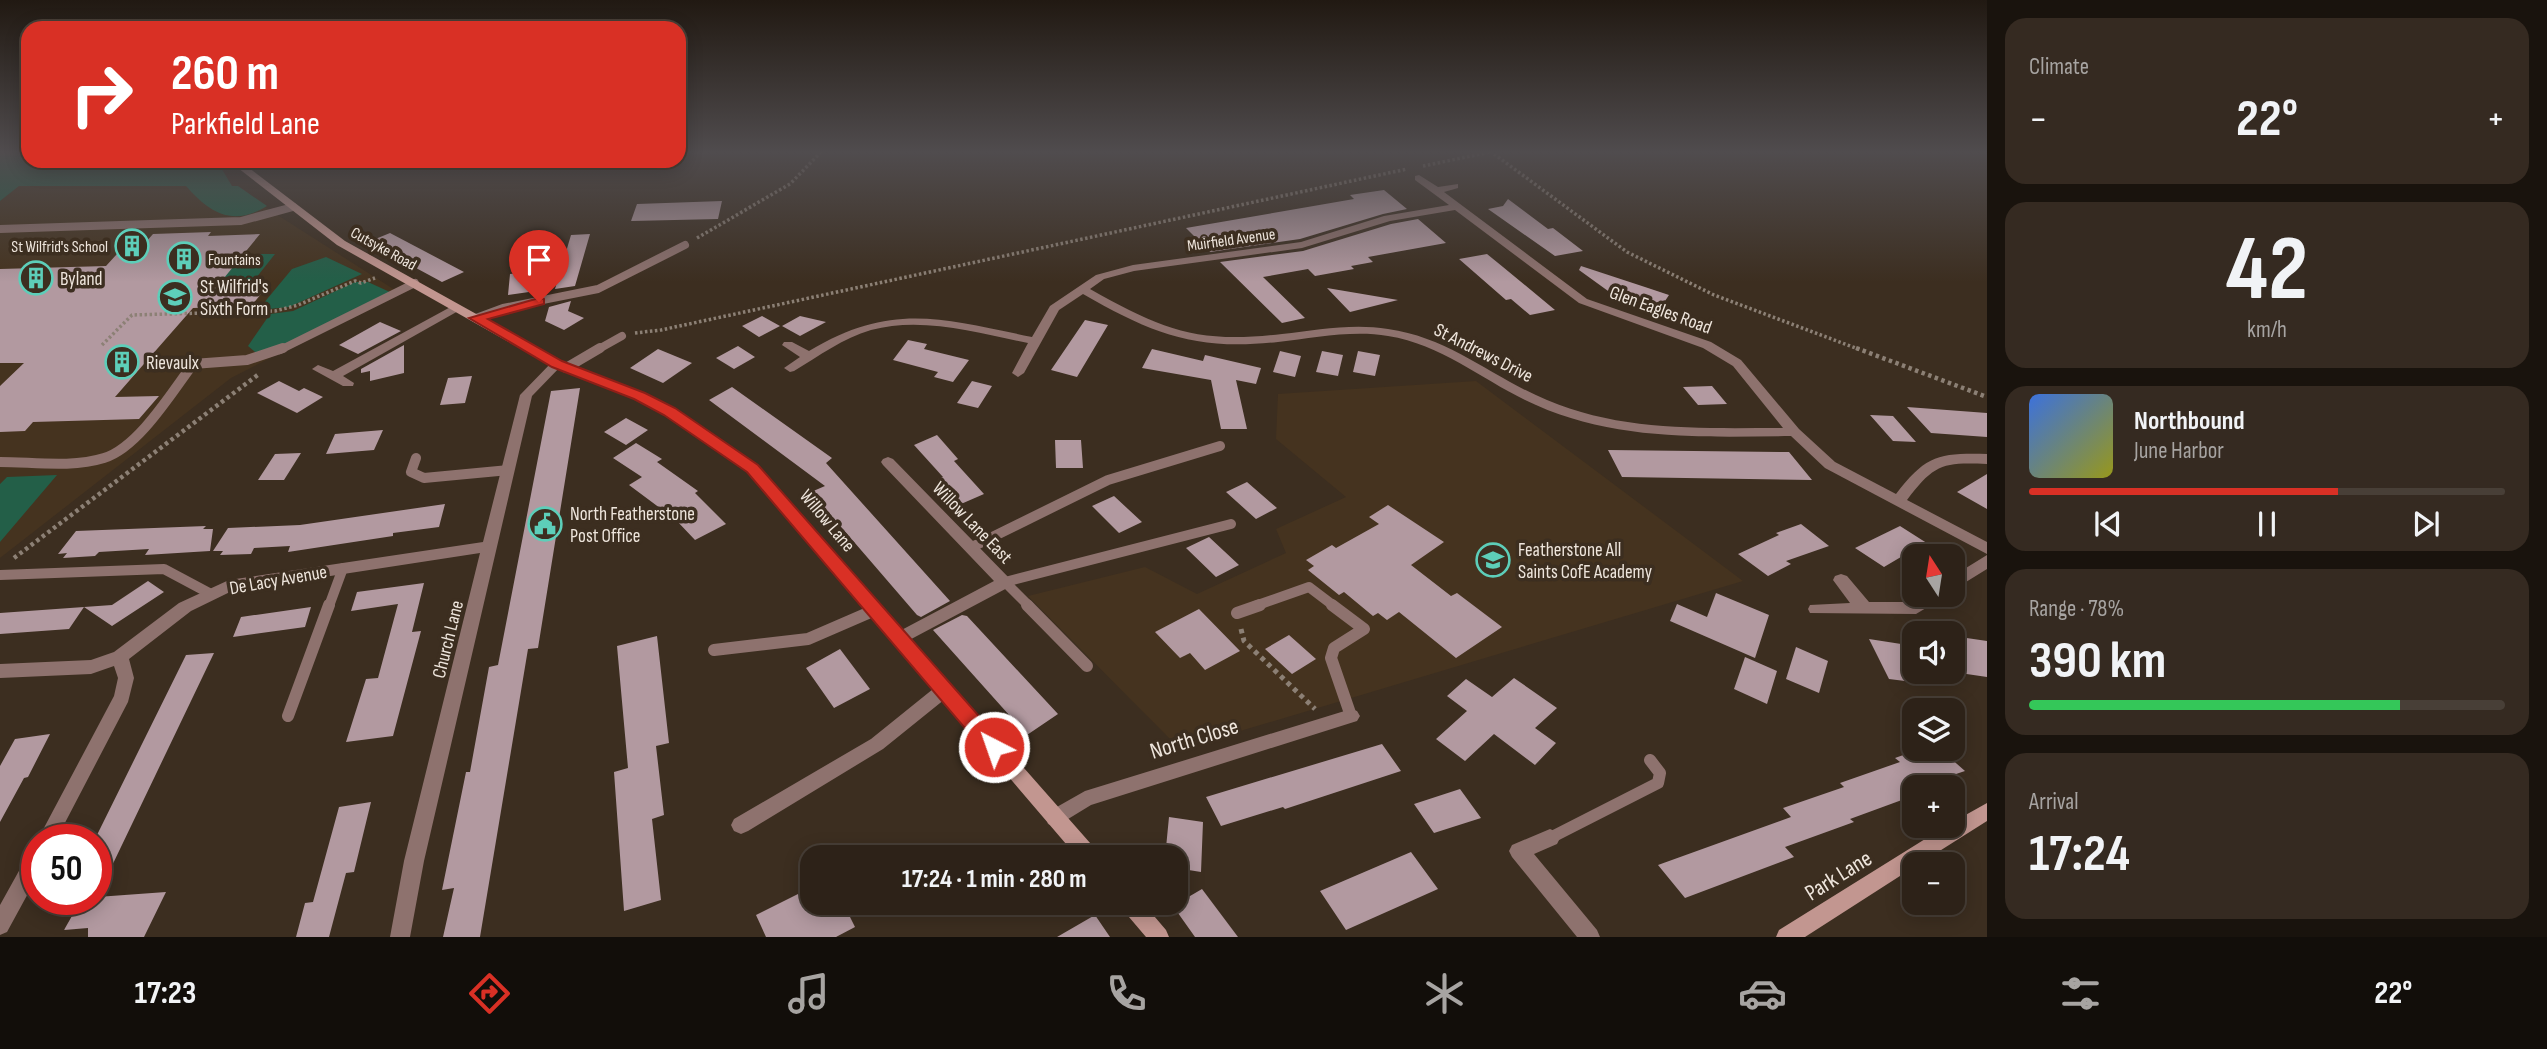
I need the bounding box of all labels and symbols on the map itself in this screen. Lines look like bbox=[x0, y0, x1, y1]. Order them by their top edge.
street label: Cutsyke Road bbox=[347, 223, 420, 275]
street label: Muirfield Avenue bbox=[1186, 225, 1276, 256]
building icon: St Wilfrid's School bbox=[113, 227, 151, 265]
pin bbox=[509, 230, 569, 302]
place label: St Wilfrid's School bbox=[11, 238, 108, 257]
building icon: Fountains bbox=[165, 240, 203, 278]
place label: Fountains bbox=[208, 251, 261, 270]
building icon: Byland bbox=[17, 259, 55, 297]
place label: Byland bbox=[60, 268, 103, 291]
place label: St Wilfrid's Sixth Form bbox=[200, 276, 269, 321]
school or university icon: St Wilfrid's Sixth Form bbox=[156, 278, 194, 316]
street label: Glen Eagles Road bbox=[1606, 281, 1715, 340]
street label: St Andrews Drive bbox=[1430, 319, 1537, 388]
building icon: Rievaulx bbox=[103, 343, 141, 381]
place label: Rievaulx bbox=[146, 352, 199, 375]
street label: Willow Lane East bbox=[927, 477, 1017, 569]
street label: Willow Lane bbox=[794, 485, 860, 557]
place label: North Featherstone Post Office bbox=[570, 503, 695, 548]
public building icon: North Featherstone Post Office bbox=[526, 505, 564, 543]
place label: Featherstone All Saints CofE Academy bbox=[1518, 539, 1653, 584]
school or university icon: Featherstone All Saints CofE Academy bbox=[1474, 541, 1512, 579]
north arrow bbox=[1902, 544, 1965, 607]
street label: De Lacy Avenue bbox=[228, 561, 329, 600]
street label: Church Lane bbox=[428, 598, 469, 681]
position arrow bbox=[957, 710, 1031, 784]
street label: North Close bbox=[1147, 712, 1242, 766]
speed limit sign: 50 bbox=[21, 824, 112, 915]
street label: Park Lane bbox=[1800, 844, 1877, 907]

